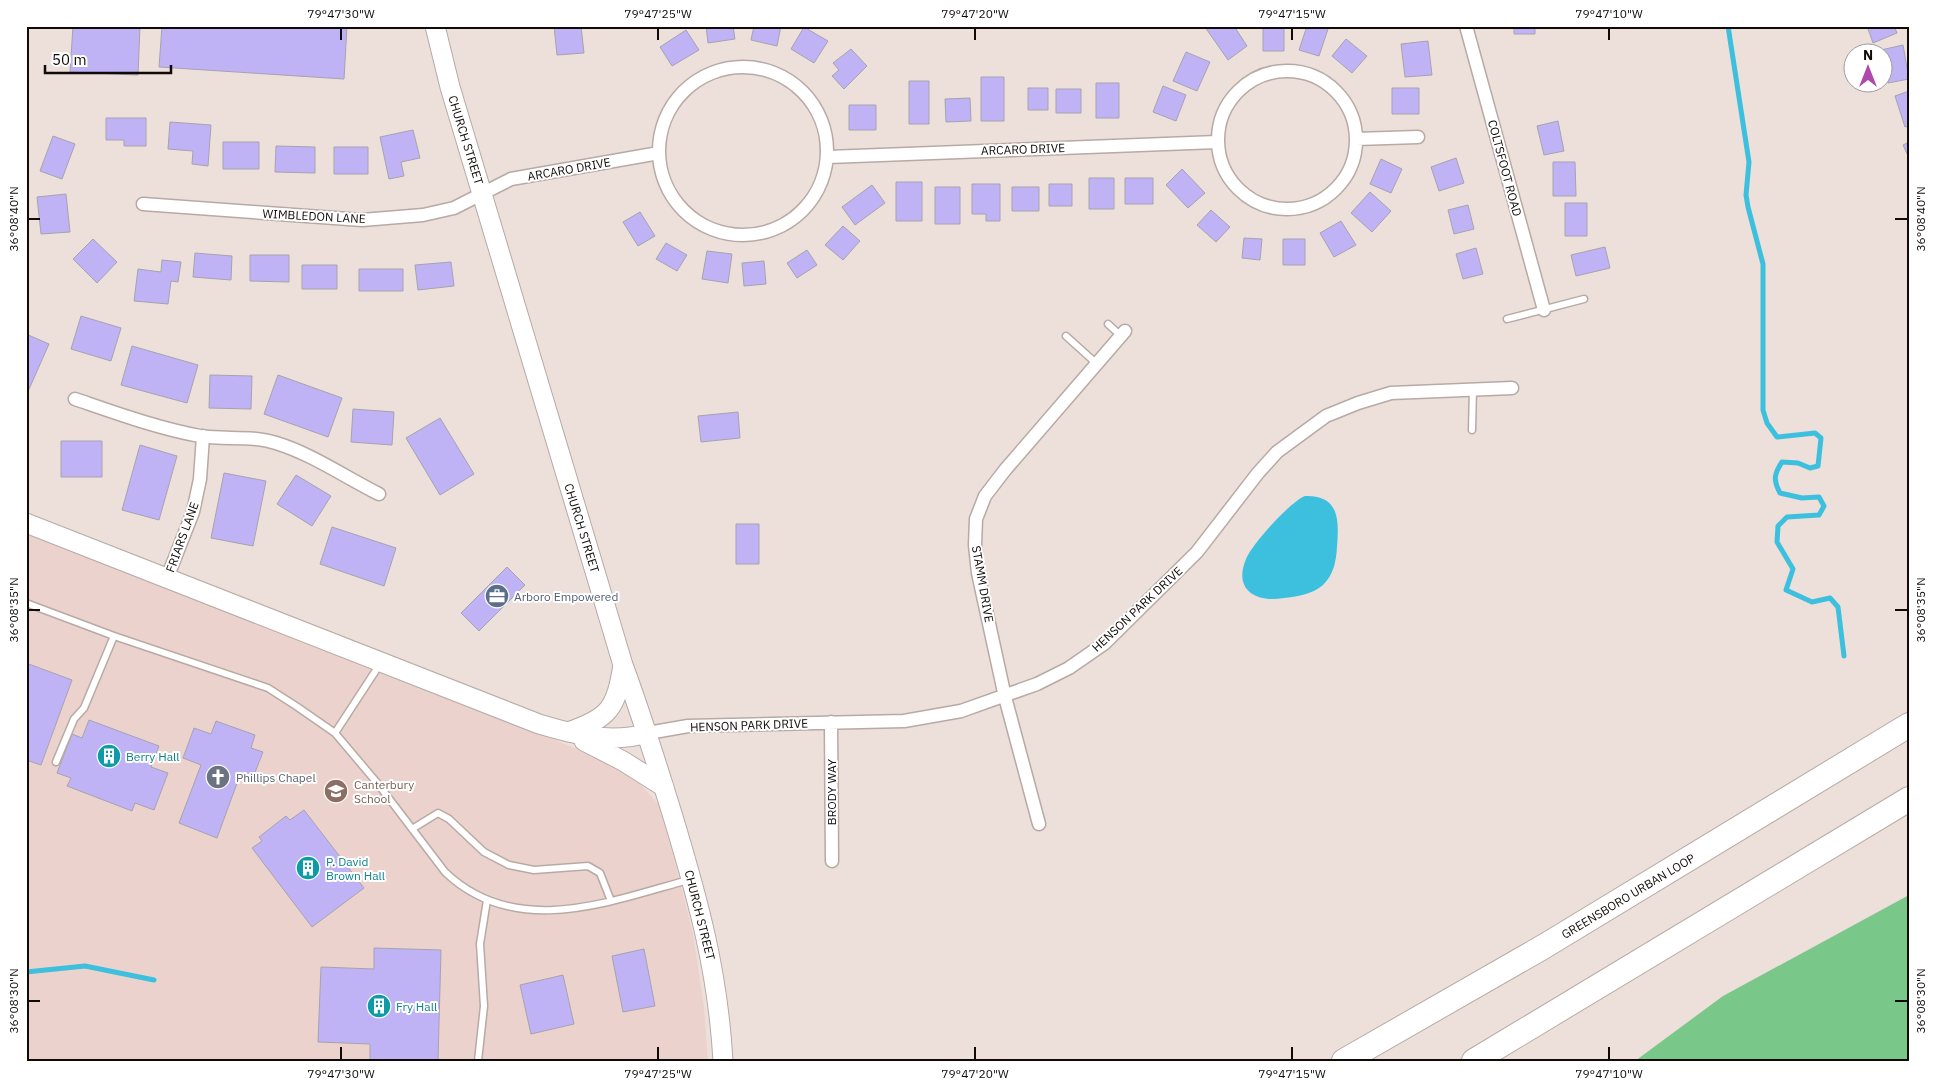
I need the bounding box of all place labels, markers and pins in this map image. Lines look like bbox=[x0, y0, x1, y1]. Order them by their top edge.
office icon: Arboro Empowered bbox=[484, 583, 510, 609]
place label: Arboro Empowered bbox=[514, 589, 618, 604]
building icon: Berry Hall bbox=[96, 743, 122, 769]
place label: Berry Hall bbox=[126, 749, 180, 764]
church icon: Phillips Chapel bbox=[205, 764, 231, 790]
place label: Phillips Chapel bbox=[236, 770, 316, 785]
place label: Canterbury School bbox=[354, 777, 414, 806]
school or university icon: Canterbury School bbox=[323, 778, 349, 804]
place label: P. David Brown Hall bbox=[326, 854, 385, 883]
building icon: P. David Brown Hall bbox=[295, 855, 321, 881]
building icon: Fry Hall bbox=[366, 993, 392, 1019]
place label: Fry Hall bbox=[396, 999, 437, 1014]

